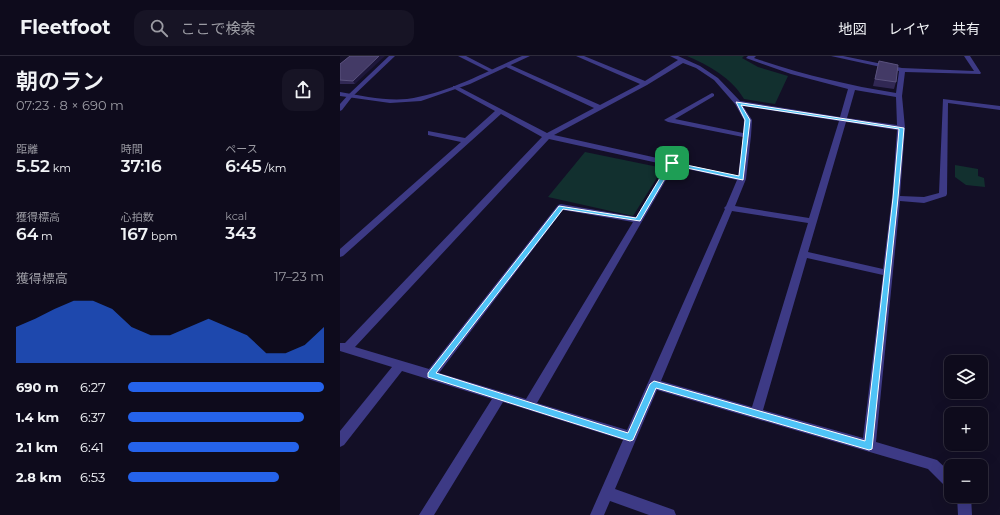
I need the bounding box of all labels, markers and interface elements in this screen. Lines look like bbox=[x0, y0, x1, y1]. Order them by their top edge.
search box bbox=[134, 10, 414, 46]
text: Fleetfoot bbox=[20, 16, 110, 39]
icon: search bbox=[148, 17, 170, 39]
text: ここで検索 bbox=[180, 19, 256, 38]
text: 地図 bbox=[838, 20, 866, 38]
text: レイヤ bbox=[888, 20, 930, 38]
text: 共有 bbox=[952, 20, 980, 38]
text: 朝のラン bbox=[16, 68, 104, 95]
button: share bbox=[282, 69, 324, 111]
text: 07:23 · 8 × 690 m bbox=[16, 97, 124, 113]
text: 距離 bbox=[16, 142, 38, 156]
text: 時間 bbox=[121, 142, 143, 156]
text: ペース bbox=[225, 142, 258, 156]
pin bbox=[655, 146, 689, 180]
icon: arrive bbox=[661, 152, 683, 174]
text: 5.52 bbox=[16, 156, 50, 176]
text: 37:16 bbox=[121, 156, 162, 176]
text: 6:45 bbox=[225, 156, 262, 176]
text: km bbox=[50, 161, 71, 175]
text: /km bbox=[262, 161, 286, 175]
text: kcal bbox=[225, 209, 247, 223]
text: 獲得標高 bbox=[16, 210, 60, 224]
text: 心拍数 bbox=[121, 210, 154, 224]
text: 343 bbox=[225, 223, 257, 243]
text: 64 bbox=[16, 224, 38, 244]
text: 167 bbox=[121, 224, 148, 244]
text: m bbox=[38, 229, 53, 243]
text: bpm bbox=[148, 229, 178, 243]
text: 17–23 m bbox=[274, 268, 324, 284]
text: 獲得標高 bbox=[16, 270, 68, 286]
map controls bbox=[944, 355, 988, 503]
button: layers bbox=[944, 355, 988, 399]
text: 690 m bbox=[16, 379, 59, 395]
text: 6:27 bbox=[80, 379, 106, 395]
button: + bbox=[944, 407, 988, 451]
text: 1.4 km bbox=[16, 409, 59, 425]
text: 6:37 bbox=[80, 409, 106, 425]
text: 2.1 km bbox=[16, 439, 58, 455]
text: 6:41 bbox=[80, 439, 104, 455]
button: − bbox=[944, 459, 988, 503]
text: 2.8 km bbox=[16, 469, 62, 485]
text: 6:53 bbox=[80, 469, 105, 485]

